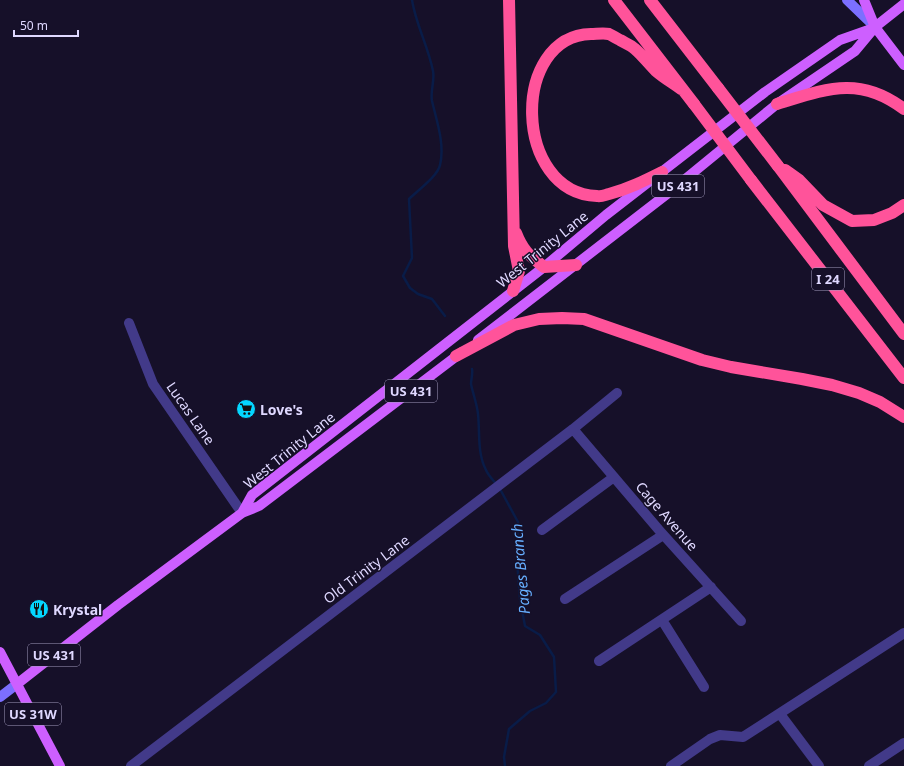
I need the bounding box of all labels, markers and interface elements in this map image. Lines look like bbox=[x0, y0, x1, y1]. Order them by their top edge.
scale bar bbox=[14, 12, 78, 38]
text: 50 m bbox=[20, 17, 48, 34]
road number: US 431 bbox=[652, 175, 704, 197]
street label: West Trinity Lane bbox=[492, 206, 592, 292]
road number: I 24 bbox=[812, 268, 844, 290]
street label: Lucas Lane bbox=[162, 378, 220, 448]
road number: US 431 bbox=[385, 380, 437, 402]
supermarket icon: Love's bbox=[235, 398, 257, 420]
place label: Love's bbox=[260, 400, 303, 419]
street label: West Trinity Lane bbox=[239, 407, 339, 493]
street label: Cage Avenue bbox=[632, 477, 702, 555]
water label: Pages Branch bbox=[506, 523, 534, 615]
street label: Old Trinity Lane bbox=[319, 530, 413, 608]
restaurant icon: Krystal bbox=[28, 598, 50, 620]
place label: Krystal bbox=[53, 600, 102, 619]
road number: US 431 bbox=[28, 644, 80, 666]
road number: US 31W bbox=[5, 703, 61, 725]

